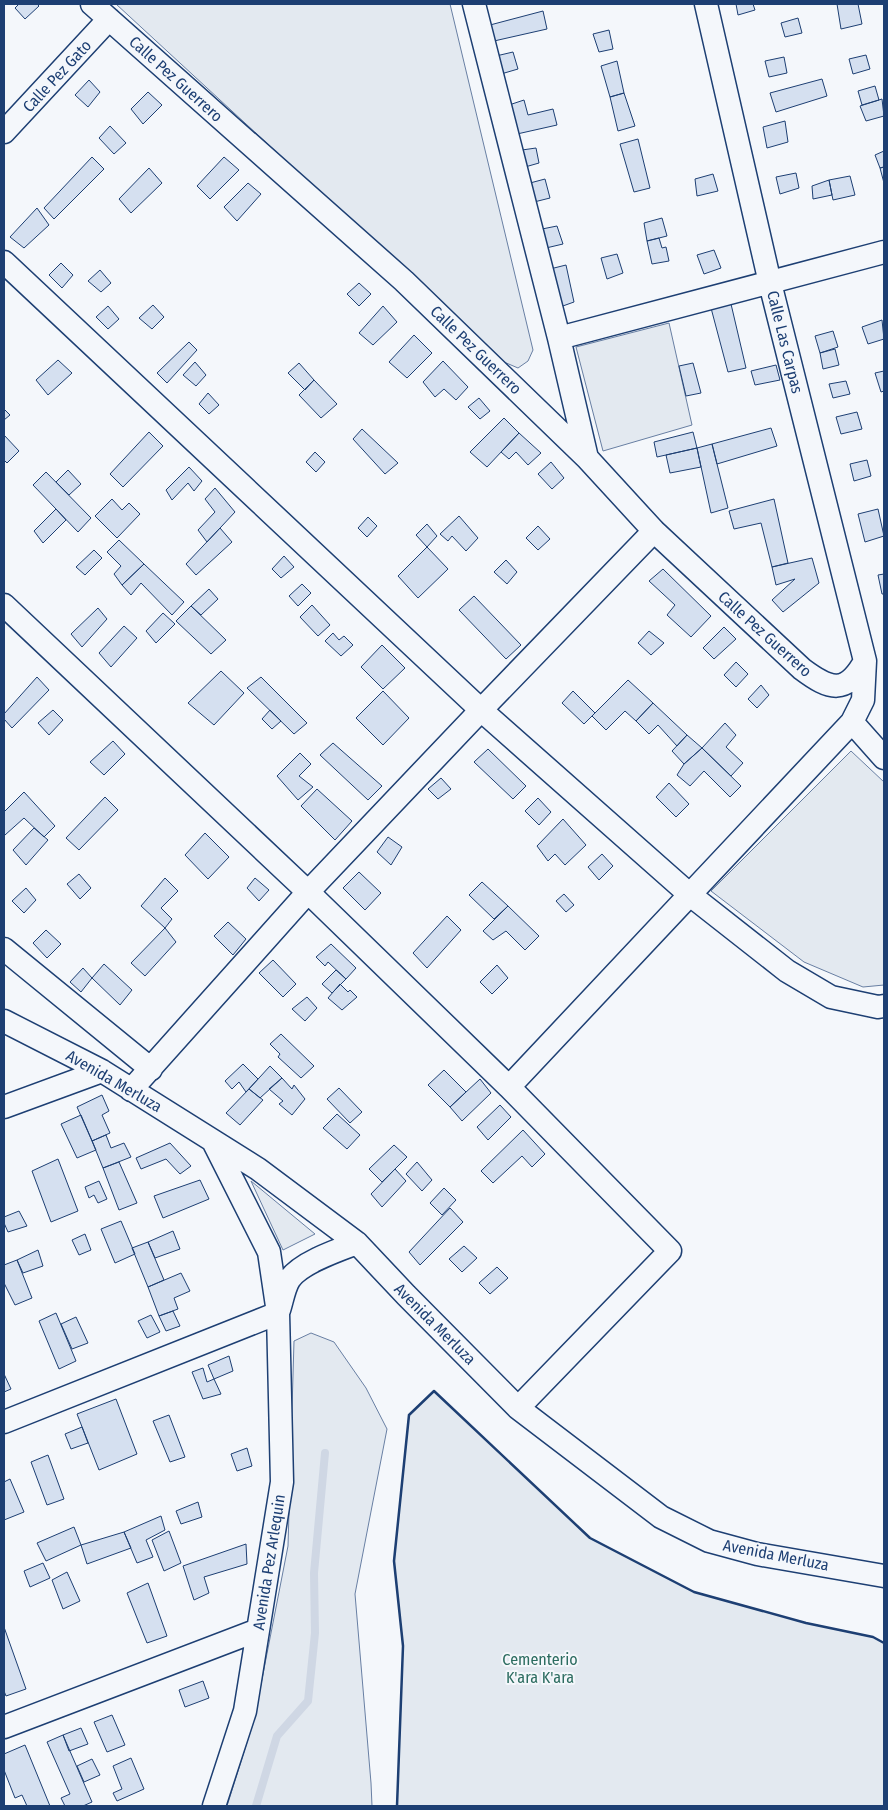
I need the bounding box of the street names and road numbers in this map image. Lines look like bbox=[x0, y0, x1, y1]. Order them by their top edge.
street label: Calle Pez Guerrero bbox=[125, 32, 227, 126]
street label: Calle Pez Gato bbox=[19, 36, 95, 116]
street label: Calle Las Carpas bbox=[763, 289, 807, 396]
street label: Calle Pez Guerrero bbox=[427, 302, 525, 398]
street label: Calle Pez Guerrero bbox=[714, 587, 816, 681]
street label: Avenida Merluza bbox=[63, 1046, 165, 1116]
street label: Avenida Merluza bbox=[390, 1279, 480, 1369]
street label: Avenida Pez Arlequin bbox=[249, 1493, 289, 1631]
street label: Avenida Merluza bbox=[721, 1535, 831, 1575]

